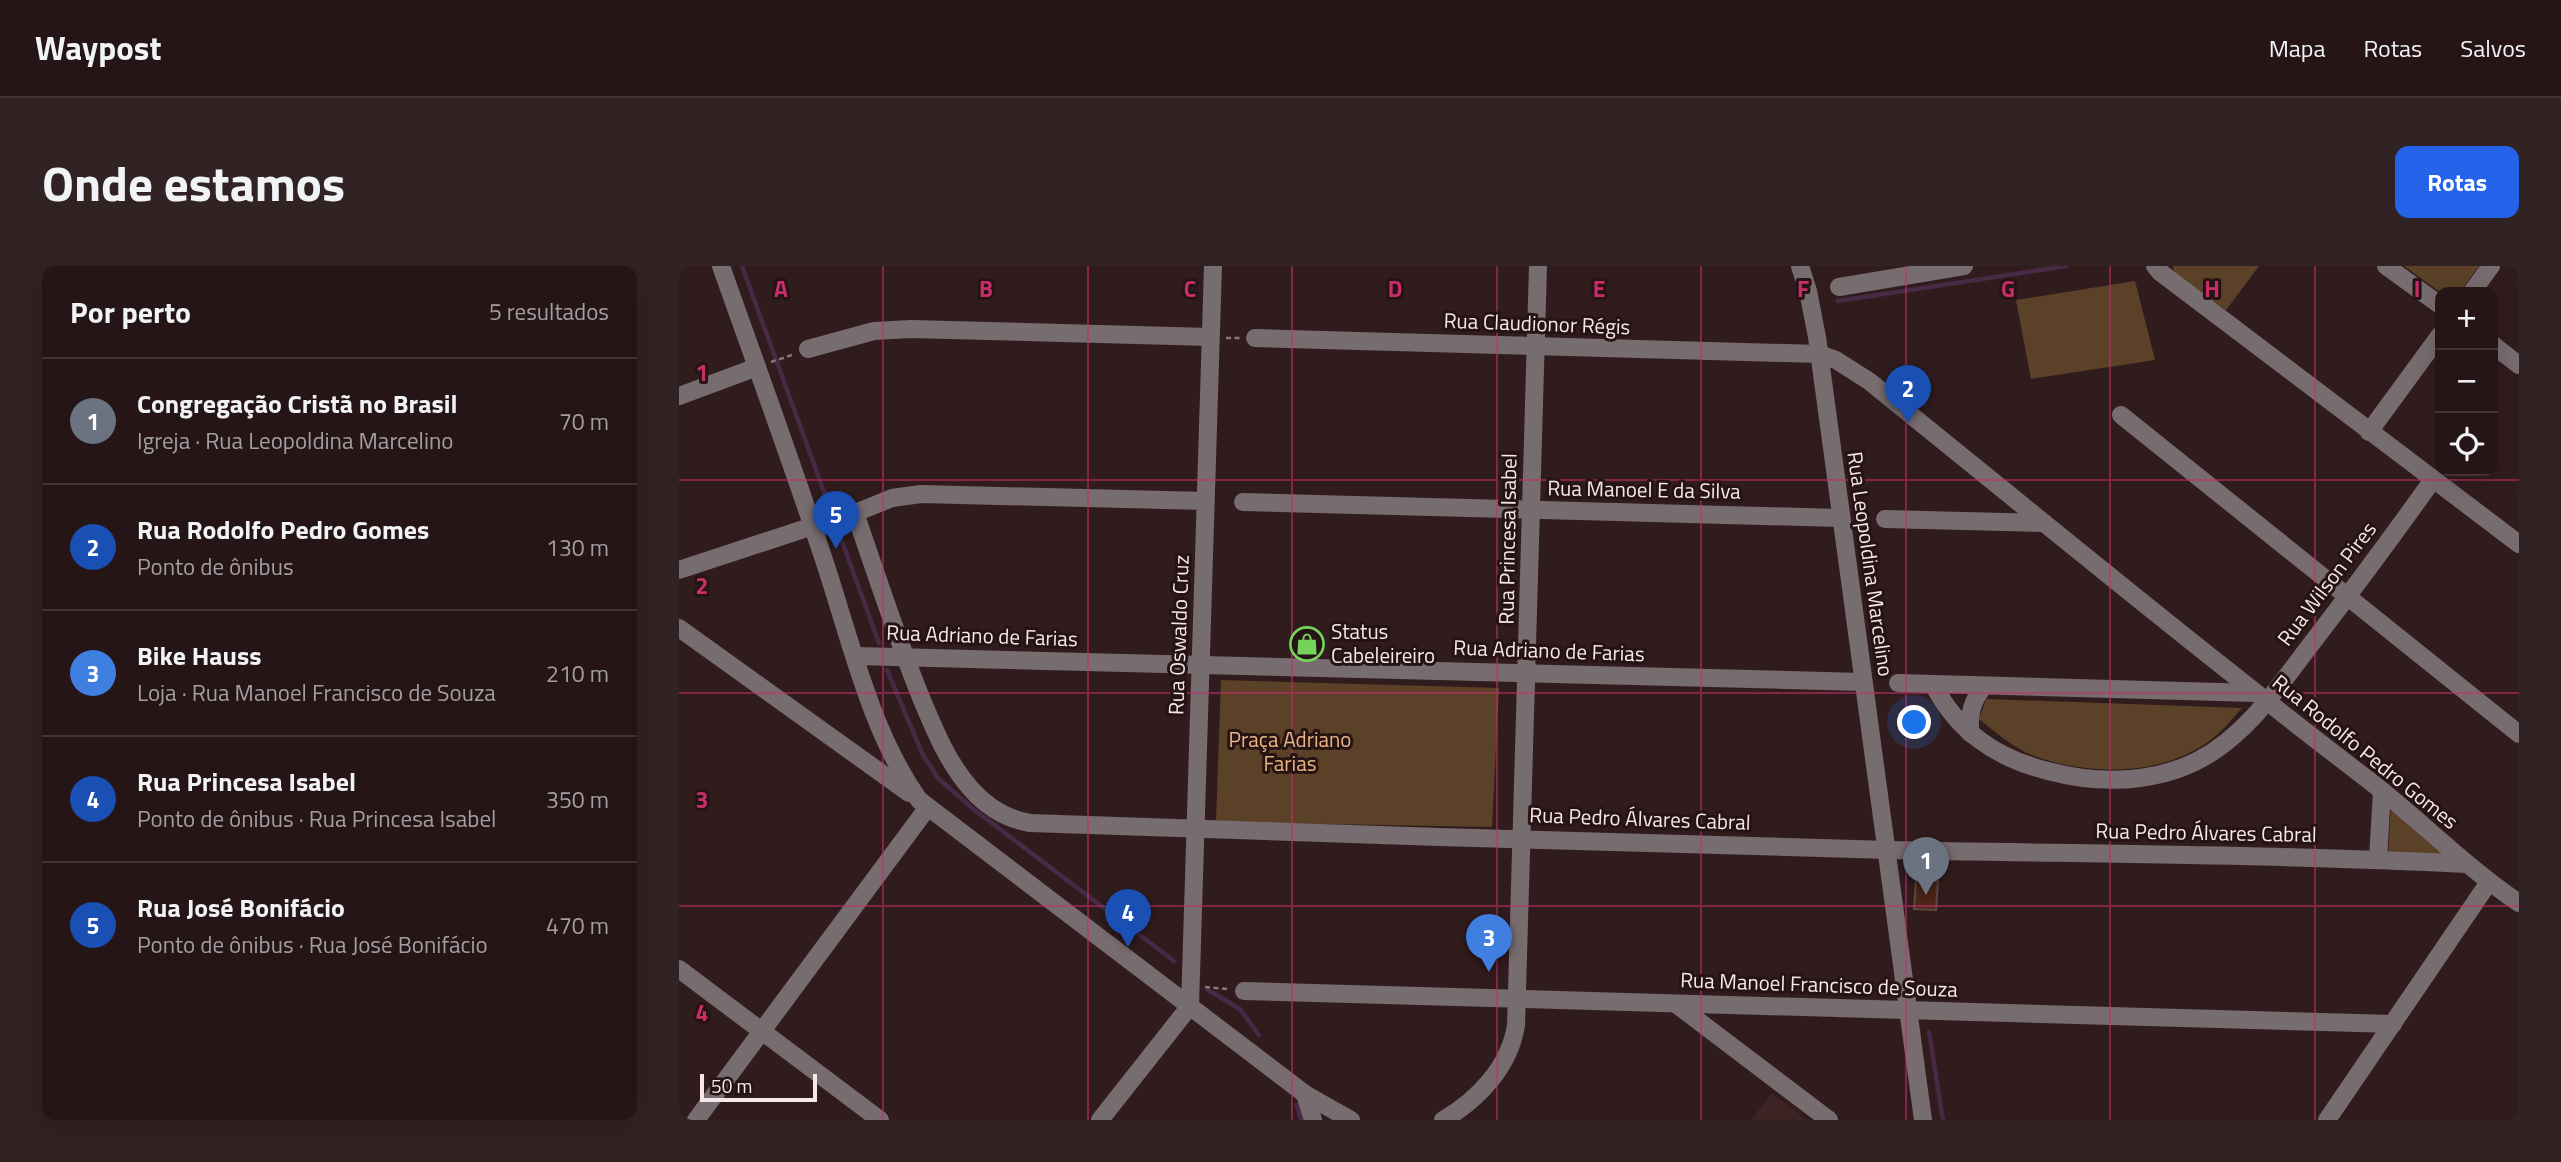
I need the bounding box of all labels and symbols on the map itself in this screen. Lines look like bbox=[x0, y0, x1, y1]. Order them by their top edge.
text: A bbox=[774, 271, 788, 306]
text: B bbox=[979, 271, 993, 306]
text: C bbox=[1184, 271, 1196, 306]
text: D bbox=[1388, 271, 1402, 306]
text: E bbox=[1593, 271, 1605, 306]
text: F bbox=[1797, 271, 1809, 306]
text: G bbox=[2001, 271, 2015, 306]
text: H bbox=[2204, 271, 2220, 306]
text: I bbox=[2414, 271, 2420, 306]
street label: Rua Claudionor Régis bbox=[1443, 304, 1631, 342]
text: 1 bbox=[696, 355, 708, 390]
pin: 2 bbox=[1885, 365, 1931, 423]
street label: Rua Leopoldina Marcelino bbox=[1839, 449, 1903, 678]
street label: Rua Princesa Isabel bbox=[1490, 453, 1524, 625]
street label: Rua Manoel E da Silva bbox=[1547, 471, 1742, 507]
pin: 5 bbox=[813, 491, 859, 549]
street label: Rua Wilson Pires bbox=[2269, 514, 2384, 652]
street label: Rua Oswaldo Cruz bbox=[1159, 554, 1197, 716]
text: 2 bbox=[696, 568, 708, 603]
place label: Status Cabeleireiro bbox=[1331, 615, 1435, 671]
street label: Rua Adriano de Farias bbox=[886, 616, 1078, 654]
shop icon: Status Cabeleireiro bbox=[1288, 625, 1326, 663]
street label: Rua Adriano de Farias bbox=[1453, 631, 1645, 669]
street label: Rua Rodolfo Pedro Gomes bbox=[2266, 666, 2466, 836]
your location bbox=[1897, 705, 1931, 739]
park label: Praça Adriano Farias bbox=[1229, 723, 1351, 779]
text: 3 bbox=[696, 782, 708, 817]
street label: Rua Pedro Álvares Cabral bbox=[1529, 798, 1751, 838]
street label: Rua Pedro Álvares Cabral bbox=[2095, 814, 2317, 850]
pin: 1 bbox=[1903, 837, 1949, 895]
pin: 4 bbox=[1105, 889, 1151, 947]
pin: 3 bbox=[1466, 914, 1512, 972]
street label: Rua Manoel Francisco de Souza bbox=[1680, 963, 1959, 1005]
text: 4 bbox=[696, 995, 708, 1030]
scale bar bbox=[700, 1071, 817, 1103]

